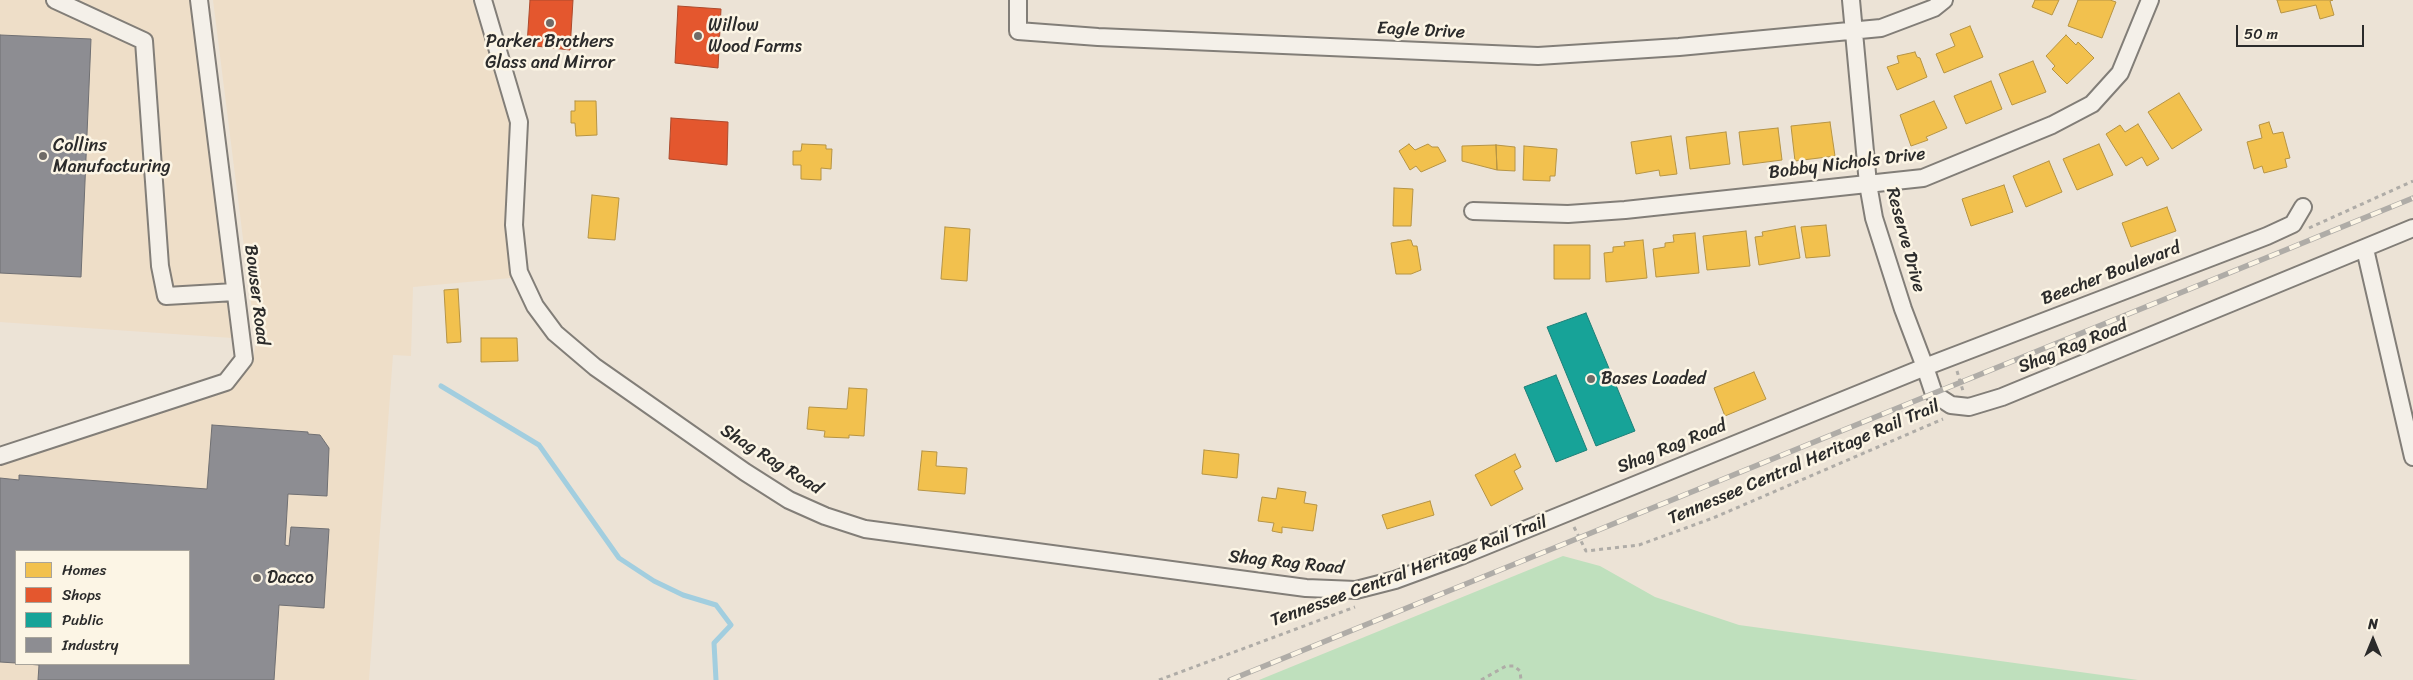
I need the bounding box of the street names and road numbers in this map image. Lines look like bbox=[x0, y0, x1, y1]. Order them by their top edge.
street label: Eagle Drive bbox=[1377, 18, 1465, 44]
street label: Bobby Nichols Drive bbox=[1767, 144, 1927, 184]
street label: Reserve Drive bbox=[1881, 185, 1929, 295]
street label: Beecher Boulevard bbox=[2038, 238, 2184, 310]
street label: Bowser Road bbox=[239, 243, 273, 347]
street label: Shag Rag Road bbox=[2015, 315, 2131, 379]
street label: Tennessee Central Heritage Rail Trail bbox=[1665, 396, 1943, 530]
street label: Shag Rag Road bbox=[1614, 415, 1730, 479]
street label: Shag Rag Road bbox=[716, 420, 826, 500]
street label: Tennessee Central Heritage Rail Trail bbox=[1268, 512, 1550, 632]
street label: Shag Rag Road bbox=[1227, 546, 1345, 580]

